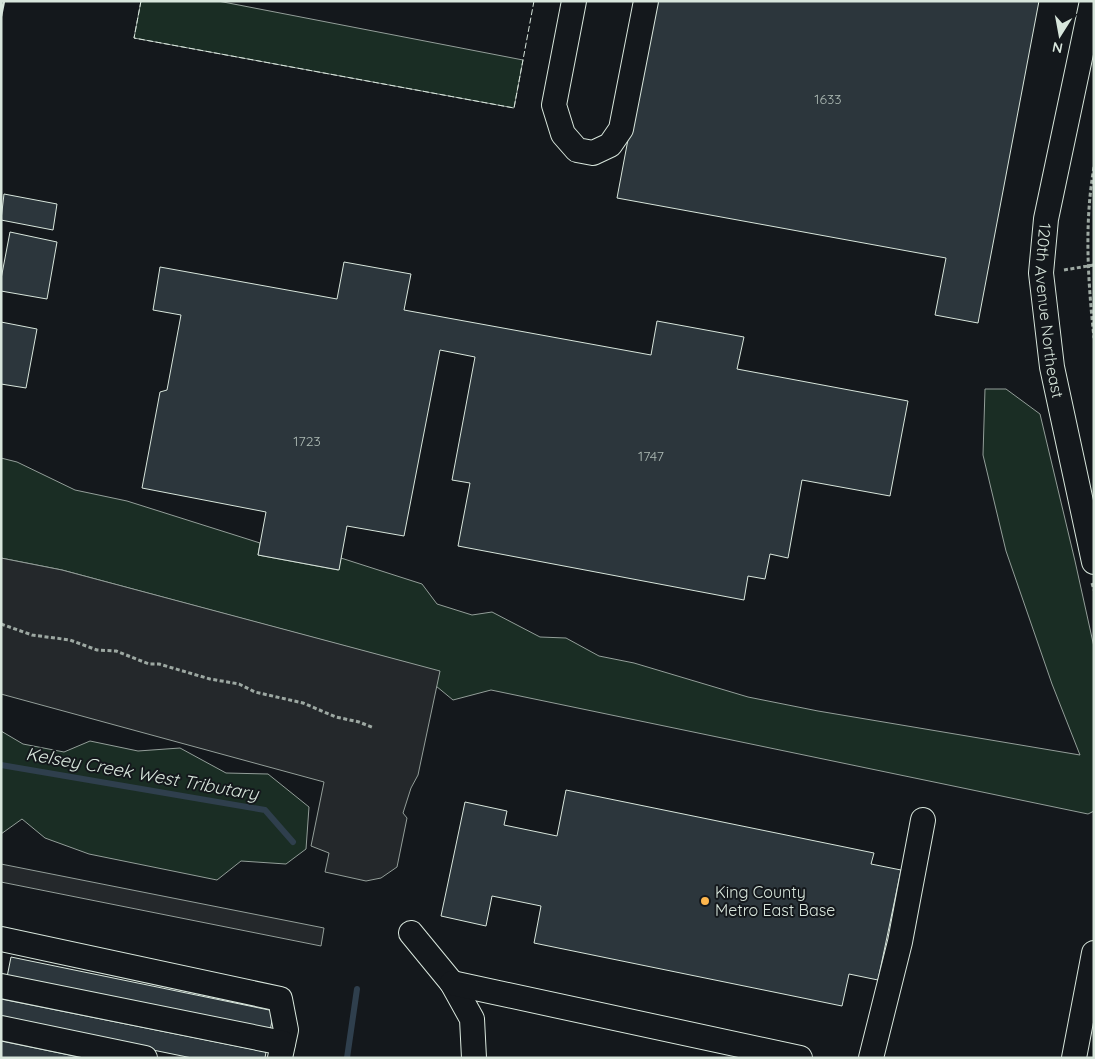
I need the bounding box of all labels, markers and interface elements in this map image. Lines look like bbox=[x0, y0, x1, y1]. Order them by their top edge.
north arrow bbox=[1035, 10, 1085, 60]
text: N bbox=[1051, 38, 1064, 58]
house number: 1633 bbox=[814, 90, 842, 108]
street label: 120th Avenue Northeast bbox=[1031, 222, 1068, 400]
house number: 1723 bbox=[293, 432, 321, 450]
house number: 1747 bbox=[638, 447, 664, 465]
water label: Kelsey Creek West Tributary bbox=[24, 742, 262, 806]
place label: King County Metro East Base bbox=[715, 882, 835, 920]
marker: King County Metro East Base bbox=[699, 895, 711, 907]

